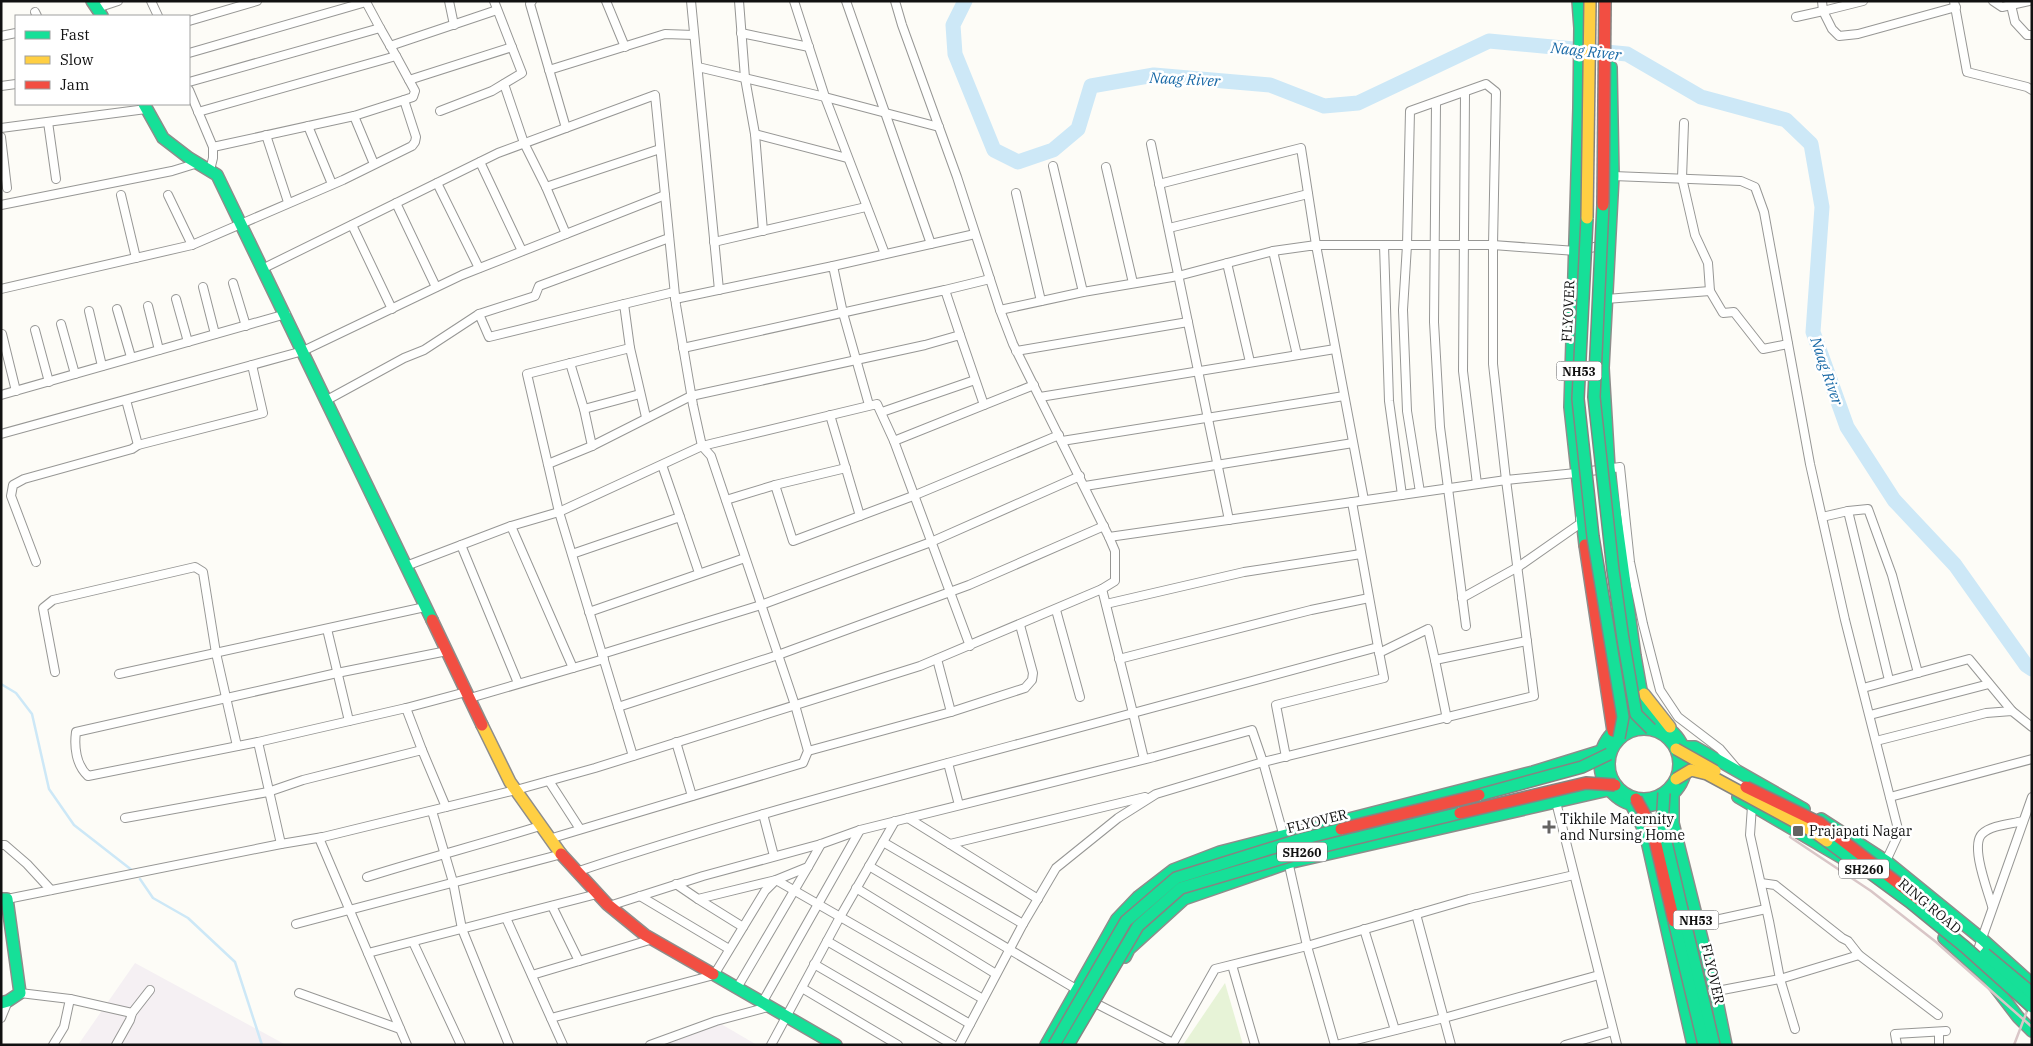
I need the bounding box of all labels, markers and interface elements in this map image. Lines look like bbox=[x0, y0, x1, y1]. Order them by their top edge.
legend bbox=[15, 15, 190, 105]
text: Fast bbox=[60, 25, 90, 44]
water label: Naag River bbox=[1549, 38, 1623, 64]
text: Slow bbox=[60, 50, 94, 69]
water label: Naag River bbox=[1148, 68, 1221, 90]
text: Jam bbox=[60, 75, 89, 94]
street label: FLYOVER bbox=[1557, 279, 1579, 342]
water label: Naag River bbox=[1806, 333, 1848, 408]
road number: NH53 bbox=[1556, 362, 1602, 381]
street label: FLYOVER bbox=[1285, 805, 1350, 837]
place label: Tikhile Maternity and Nursing Home bbox=[1560, 810, 1685, 844]
marker: Tikhile Maternity and Nursing Home bbox=[1542, 820, 1556, 834]
place label: Prajapati Nagar bbox=[1809, 822, 1913, 840]
marker: Prajapati Nagar bbox=[1791, 824, 1805, 838]
road number: SH260 bbox=[1277, 842, 1327, 862]
road number: SH260 bbox=[1839, 860, 1889, 879]
street label: RING ROAD bbox=[1895, 874, 1965, 938]
road number: NH53 bbox=[1674, 910, 1718, 930]
street label: FLYOVER bbox=[1697, 942, 1729, 1007]

